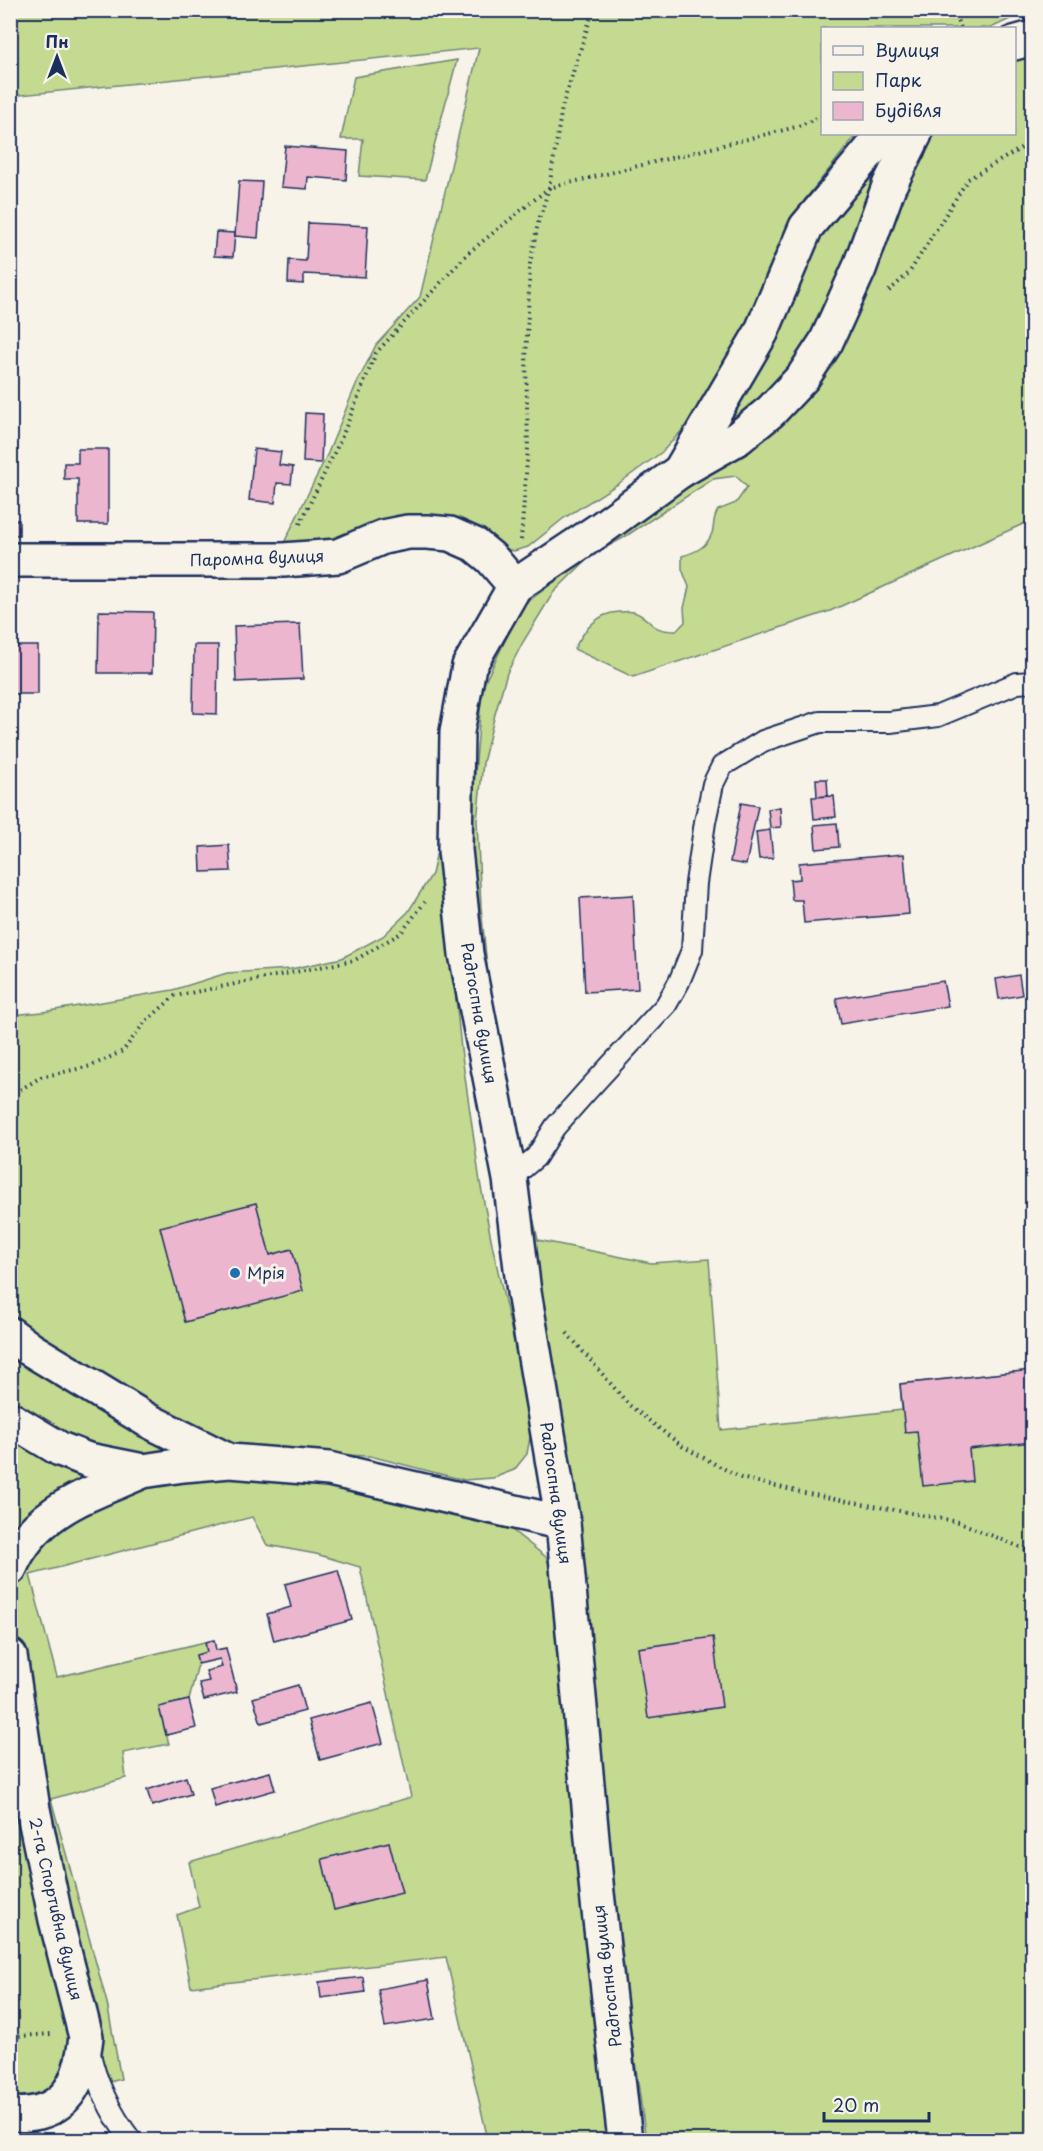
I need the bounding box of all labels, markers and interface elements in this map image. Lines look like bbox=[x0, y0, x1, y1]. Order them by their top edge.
north arrow bbox=[27, 27, 87, 87]
legend bbox=[821, 27, 1016, 135]
text: Пн bbox=[45, 29, 69, 53]
text: Вулиця bbox=[875, 36, 940, 63]
text: Парк bbox=[875, 66, 922, 93]
text: Будівля bbox=[875, 96, 942, 123]
street label: Паромна вулиця bbox=[189, 543, 325, 571]
street label: Радгоспна вулиця bbox=[456, 940, 504, 1085]
place label: Мрія bbox=[247, 1260, 285, 1284]
marker: Мрія bbox=[228, 1266, 242, 1280]
street label: Радгоспна вулиця bbox=[535, 1420, 579, 1566]
street label: 2-га Спортивна вулиця bbox=[24, 1815, 90, 2003]
street label: Радгоспна вулиця bbox=[585, 1904, 627, 2049]
scale bar bbox=[824, 2085, 929, 2123]
text: 20 m bbox=[833, 2091, 879, 2118]

